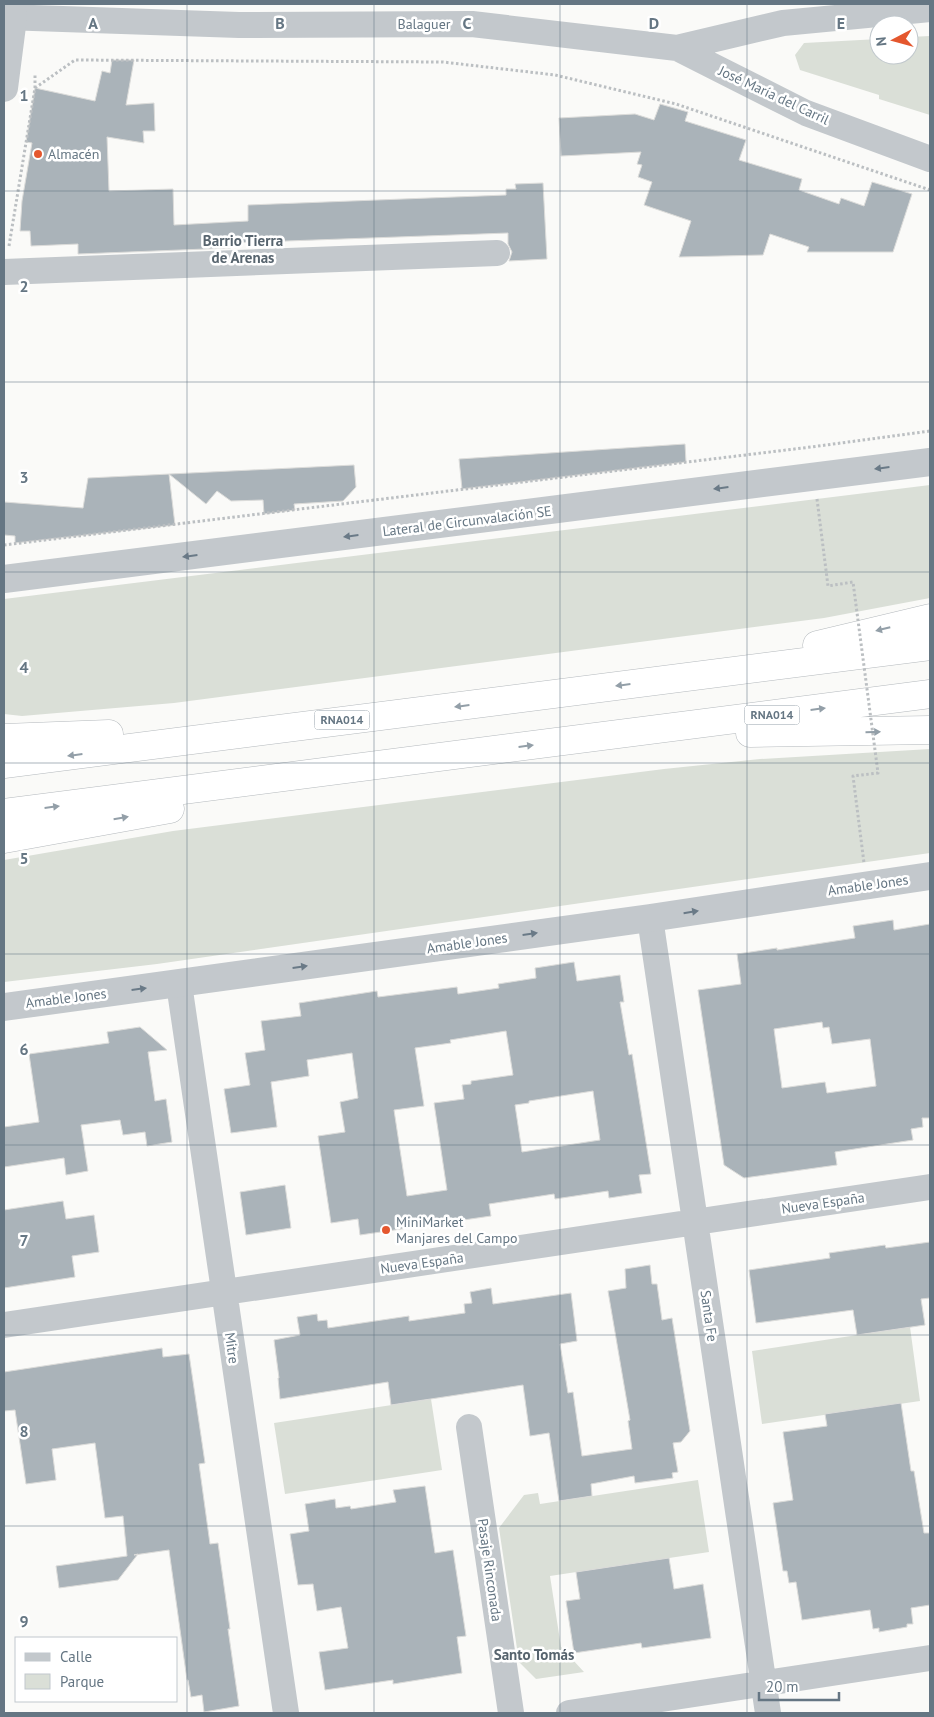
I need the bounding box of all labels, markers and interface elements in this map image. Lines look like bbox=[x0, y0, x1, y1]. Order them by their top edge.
text: A bbox=[88, 13, 98, 33]
text: B bbox=[275, 13, 285, 33]
text: C bbox=[463, 13, 472, 33]
text: D bbox=[649, 13, 659, 33]
text: E bbox=[837, 13, 845, 33]
street label: Balaguer bbox=[397, 15, 451, 33]
north arrow bbox=[869, 15, 919, 65]
text: N bbox=[872, 36, 891, 47]
street label: José María del Carril bbox=[715, 61, 832, 129]
text: 1 bbox=[19, 85, 29, 105]
place label: Almacén bbox=[48, 145, 99, 163]
marker: Almacén bbox=[32, 148, 44, 160]
district label: Barrio Tierra de Arenas bbox=[203, 231, 283, 267]
text: 2 bbox=[19, 276, 29, 296]
one-way arrow bbox=[874, 464, 890, 472]
text: 3 bbox=[19, 467, 29, 487]
one-way arrow bbox=[712, 485, 728, 493]
street label: Lateral de Circunvalación SE bbox=[381, 502, 553, 540]
one-way arrow bbox=[343, 532, 359, 540]
one-way arrow bbox=[182, 552, 198, 560]
one-way arrow bbox=[875, 625, 890, 633]
text: 4 bbox=[19, 657, 29, 677]
one-way arrow bbox=[614, 681, 630, 689]
one-way arrow bbox=[453, 702, 469, 710]
one-way arrow bbox=[811, 705, 827, 713]
road number: RNA014 bbox=[744, 706, 800, 724]
road number: RNA014 bbox=[314, 710, 370, 730]
one-way arrow bbox=[865, 728, 881, 736]
one-way arrow bbox=[518, 742, 534, 750]
one-way arrow bbox=[66, 751, 82, 759]
one-way arrow bbox=[45, 803, 61, 811]
one-way arrow bbox=[113, 814, 128, 822]
text: 5 bbox=[19, 848, 29, 868]
street label: Amable Jones bbox=[827, 870, 910, 900]
one-way arrow bbox=[683, 907, 699, 915]
street label: Amable Jones bbox=[426, 928, 509, 958]
one-way arrow bbox=[522, 930, 538, 938]
one-way arrow bbox=[292, 962, 308, 970]
street label: Amable Jones bbox=[25, 984, 108, 1012]
one-way arrow bbox=[131, 985, 147, 993]
text: 6 bbox=[19, 1039, 29, 1059]
street label: Nueva España bbox=[780, 1188, 866, 1218]
place label: MiniMarket Manjares del Campo bbox=[396, 1213, 517, 1247]
marker: MiniMarket Manjares del Campo bbox=[380, 1224, 392, 1236]
text: 7 bbox=[19, 1230, 29, 1250]
street label: Nueva España bbox=[379, 1248, 465, 1278]
street label: Santa Fe bbox=[696, 1289, 722, 1343]
street label: Mitre bbox=[221, 1331, 243, 1365]
text: 8 bbox=[19, 1421, 29, 1441]
street label: Pasaje Rinconada bbox=[474, 1517, 506, 1623]
text: 9 bbox=[19, 1611, 29, 1631]
legend bbox=[15, 1637, 178, 1702]
district label: Santo Tomás bbox=[494, 1645, 574, 1664]
text: Calle bbox=[60, 1647, 92, 1666]
scale bar bbox=[759, 1670, 839, 1702]
text: Parque bbox=[60, 1672, 104, 1691]
text: 20 m bbox=[766, 1677, 799, 1696]

